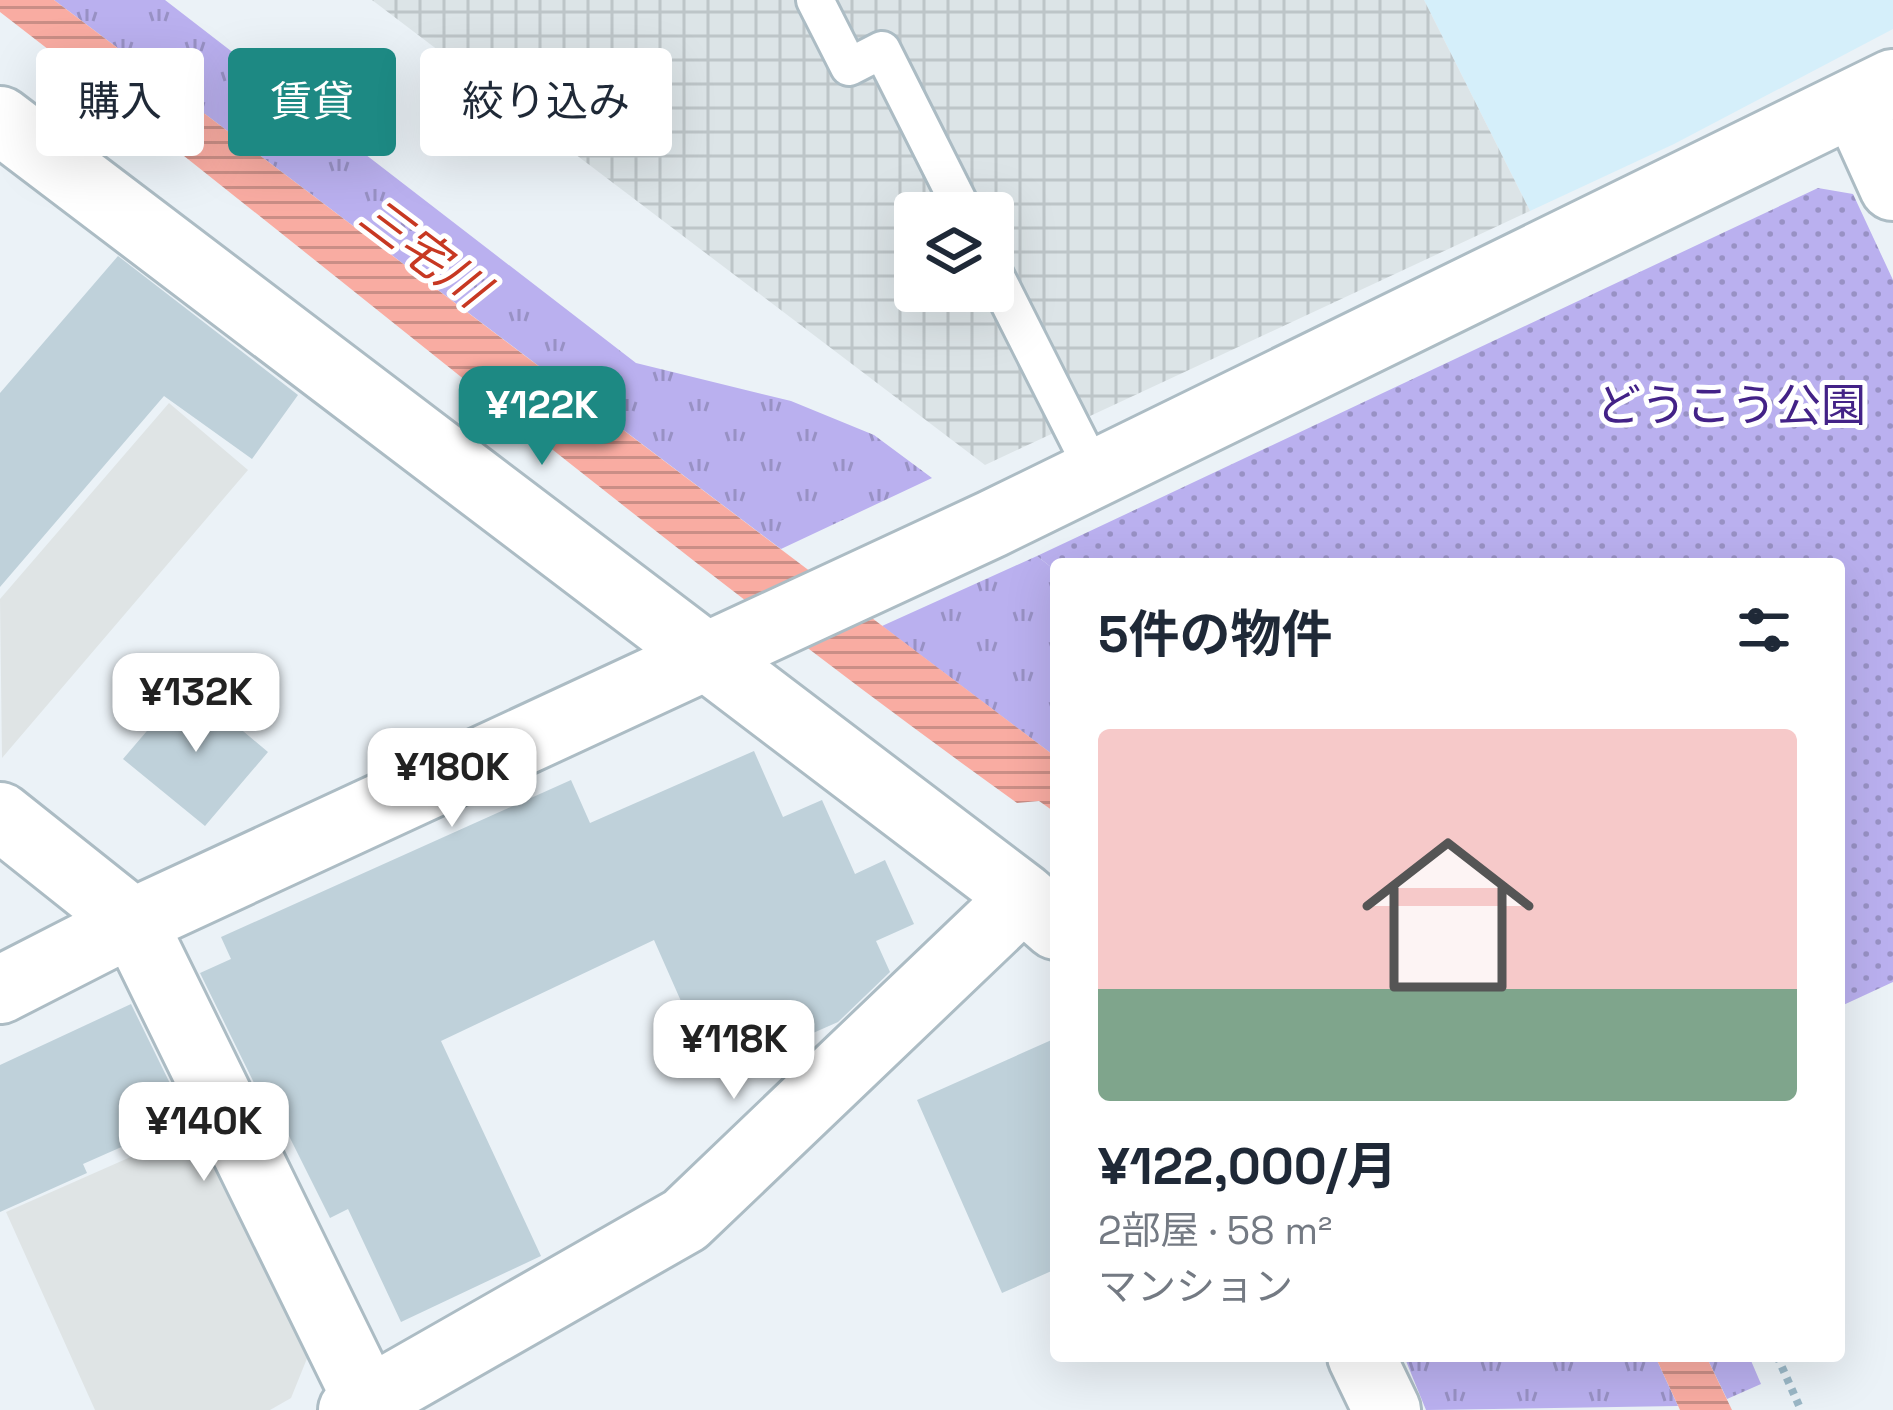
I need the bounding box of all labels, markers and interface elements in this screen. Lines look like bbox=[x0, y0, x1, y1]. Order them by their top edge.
chip: 購入 bbox=[36, 48, 204, 156]
chip: 賃貸 bbox=[228, 48, 396, 156]
chip: 絞り込み bbox=[420, 48, 672, 156]
water label: 三宅川 bbox=[348, 185, 504, 323]
map controls bbox=[894, 192, 1014, 312]
button: layers bbox=[894, 192, 1014, 312]
pin: ¥122K bbox=[458, 366, 626, 468]
park label: どうこう公園 bbox=[1596, 377, 1866, 434]
text: ¥122K bbox=[486, 380, 598, 429]
icon: filters bbox=[1731, 597, 1797, 663]
text: 5件の物件 bbox=[1098, 602, 1333, 667]
pin: ¥132K bbox=[112, 653, 280, 755]
text: ¥132K bbox=[139, 667, 253, 716]
pin: ¥180K bbox=[368, 728, 536, 830]
text: ¥180K bbox=[395, 742, 509, 791]
icon: home bbox=[1340, 807, 1556, 1023]
pin: ¥118K bbox=[650, 1000, 818, 1102]
text: ¥118K bbox=[680, 1014, 788, 1063]
pin: ¥140K bbox=[120, 1082, 288, 1184]
text: ¥140K bbox=[146, 1096, 262, 1145]
text: ¥122,000/月 bbox=[1098, 1134, 1398, 1199]
text: 2部屋 · 58 m² bbox=[1098, 1206, 1332, 1255]
text: マンション bbox=[1098, 1262, 1293, 1311]

